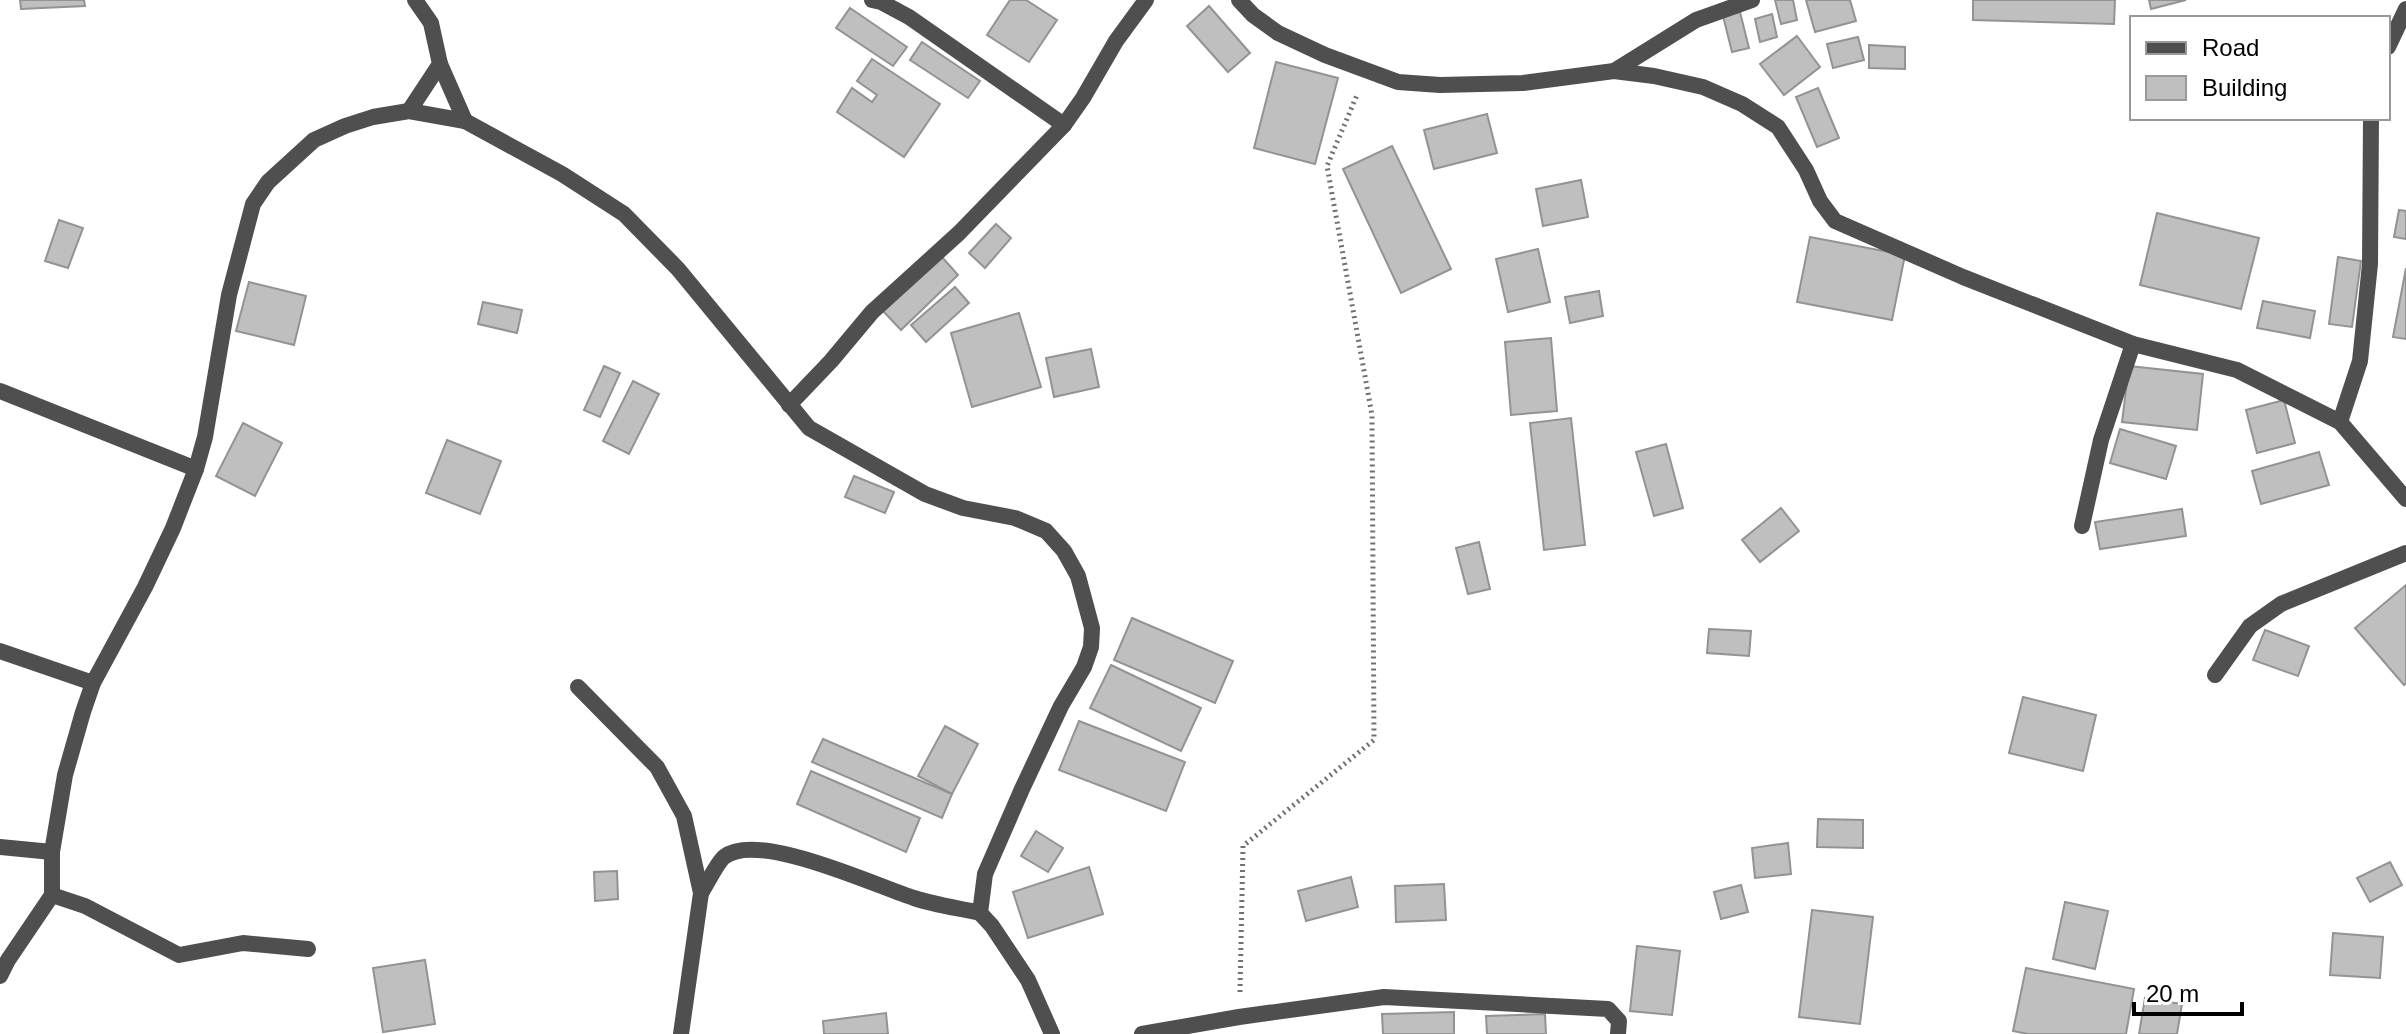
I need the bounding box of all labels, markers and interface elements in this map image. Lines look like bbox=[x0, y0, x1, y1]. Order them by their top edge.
legend bbox=[2130, 16, 2390, 120]
text: Road bbox=[2202, 34, 2259, 61]
text: Building bbox=[2202, 74, 2287, 101]
scale bar bbox=[2134, 966, 2242, 1016]
text: 20 m bbox=[2146, 980, 2199, 1007]

